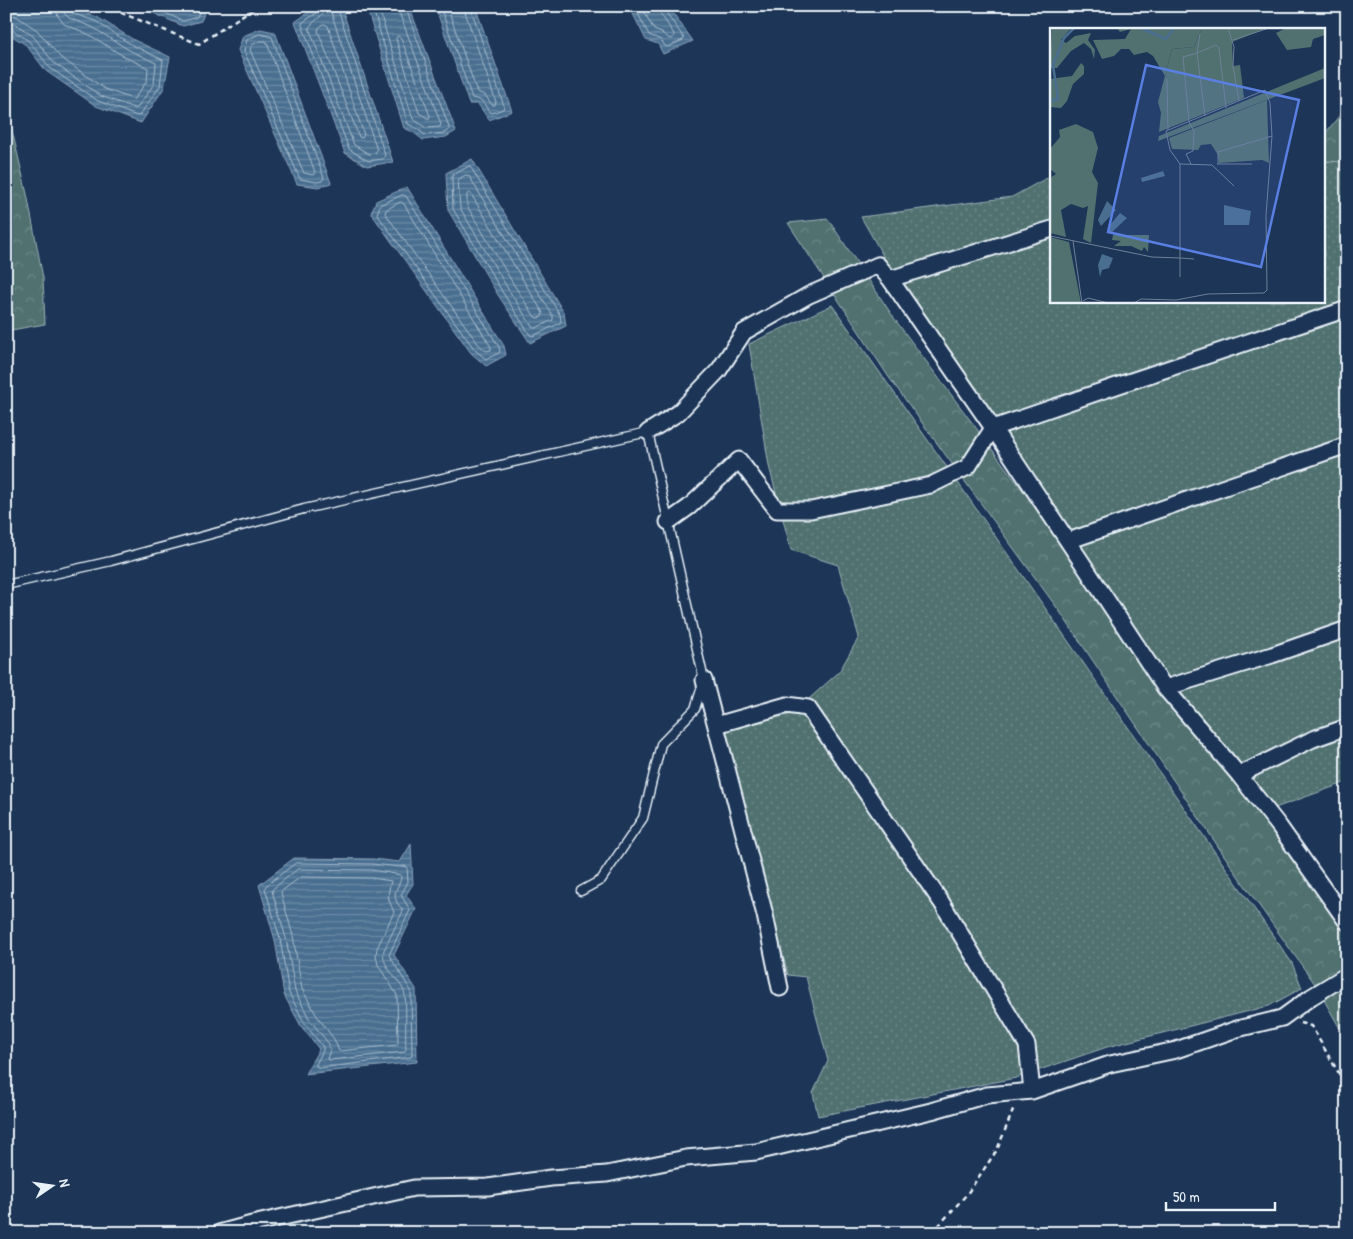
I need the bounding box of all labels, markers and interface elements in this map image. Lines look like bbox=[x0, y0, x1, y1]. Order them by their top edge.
inset map bbox=[1050, 28, 1326, 302]
north arrow bbox=[28, 1162, 78, 1212]
text: N bbox=[55, 1177, 75, 1189]
scale bar bbox=[1166, 1179, 1274, 1211]
text: 50 m bbox=[1173, 1186, 1200, 1207]

